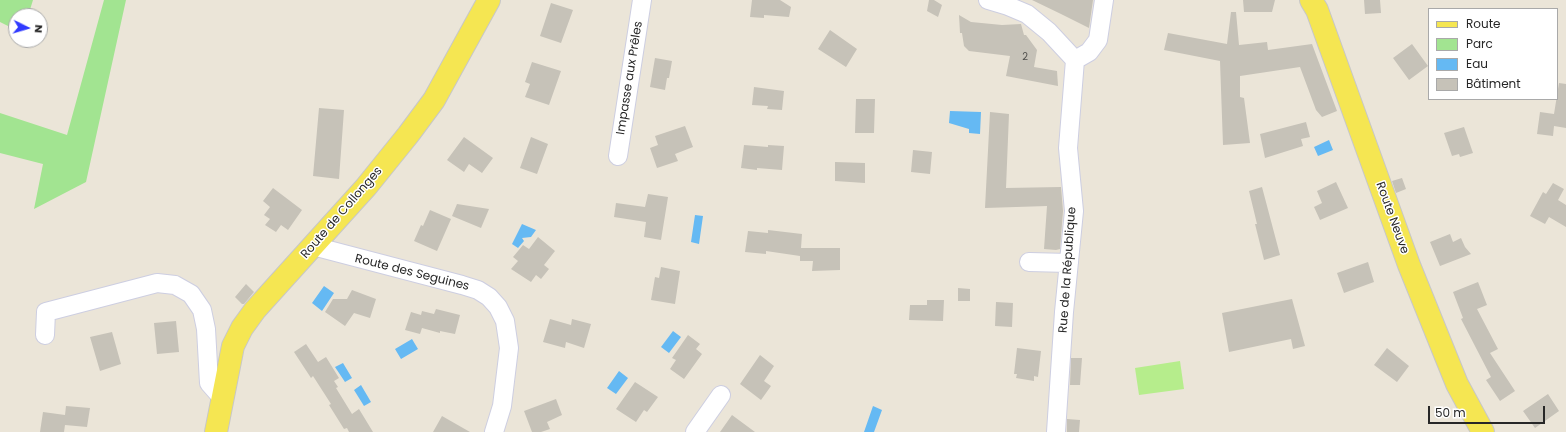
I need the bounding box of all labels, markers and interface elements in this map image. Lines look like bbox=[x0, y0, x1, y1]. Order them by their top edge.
north arrow bbox=[8, 8, 48, 48]
legend bbox=[1428, 8, 1558, 100]
text: Route bbox=[1466, 15, 1500, 32]
street label: Impasse aux Prêles bbox=[614, 20, 646, 136]
text: N bbox=[31, 24, 47, 34]
text: Parc bbox=[1466, 35, 1493, 52]
house number: 2 bbox=[1022, 51, 1028, 63]
text: Eau bbox=[1466, 55, 1488, 72]
text: Bâtiment bbox=[1466, 75, 1521, 92]
street label: Route de Collonges bbox=[298, 164, 386, 262]
street label: Route Neuve bbox=[1372, 180, 1412, 256]
street label: Rue de la République bbox=[1056, 206, 1080, 334]
street label: Route des Seguines bbox=[353, 252, 471, 294]
scale bar bbox=[1430, 398, 1547, 424]
text: 50 m bbox=[1435, 404, 1466, 421]

